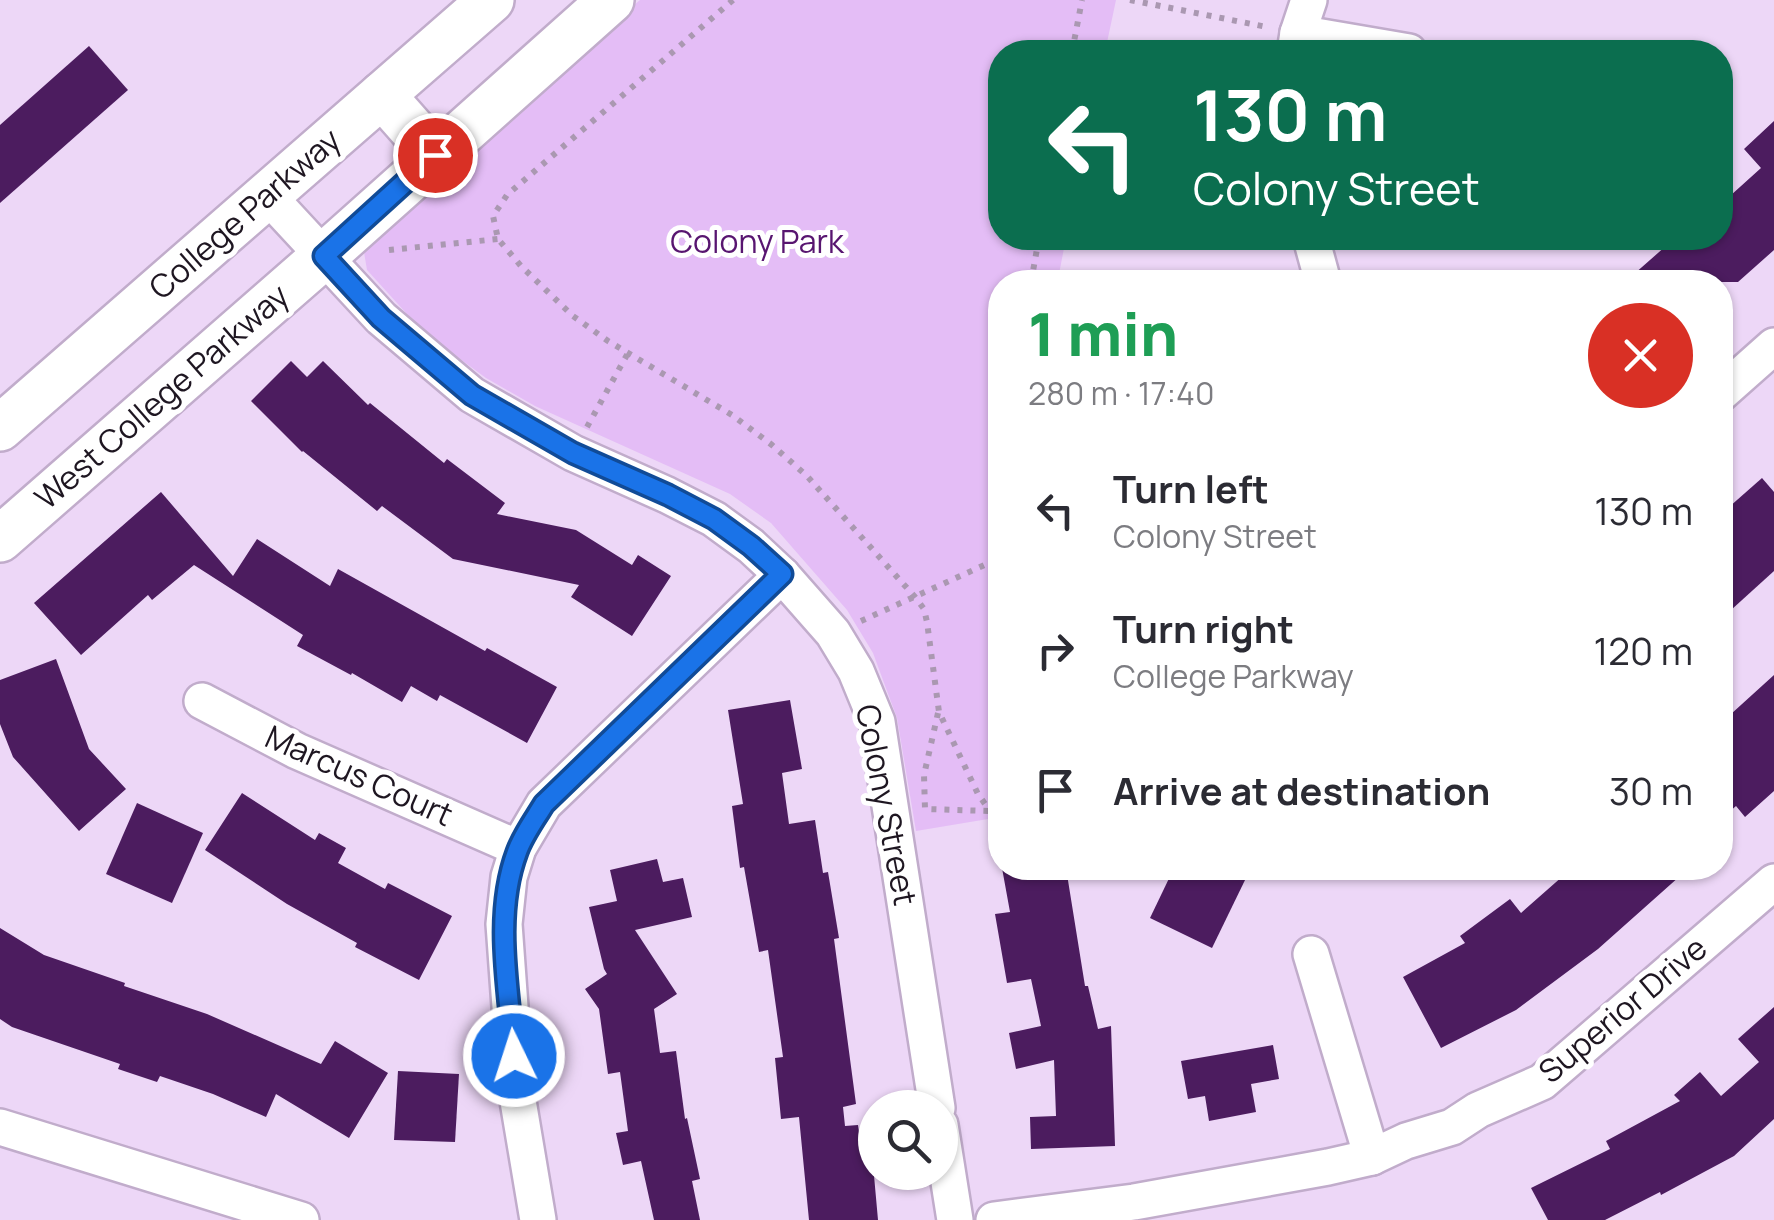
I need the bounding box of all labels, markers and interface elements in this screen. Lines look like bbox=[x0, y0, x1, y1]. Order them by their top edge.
text: 130 m bbox=[1193, 66, 1387, 162]
icon: left bbox=[1028, 80, 1158, 210]
pin bbox=[393, 113, 478, 198]
street label: College Parkway bbox=[139, 118, 350, 309]
icon: arrive bbox=[408, 128, 463, 183]
text: Colony Street bbox=[1193, 157, 1480, 219]
park label: Colony Park bbox=[670, 219, 845, 263]
street label: West College Parkway bbox=[25, 274, 298, 519]
text: 1 min bbox=[1028, 292, 1178, 374]
button: close bbox=[1588, 303, 1693, 408]
text: 280 m · 17:40 bbox=[1028, 371, 1214, 415]
text: Turn left bbox=[1113, 462, 1269, 514]
icon: left bbox=[1028, 483, 1083, 538]
text: 130 m bbox=[1594, 484, 1693, 536]
text: Colony Street bbox=[1113, 514, 1317, 558]
text: Turn right bbox=[1113, 602, 1294, 654]
icon: right bbox=[1028, 623, 1083, 678]
text: 120 m bbox=[1594, 624, 1693, 676]
text: College Parkway bbox=[1113, 654, 1354, 698]
street label: Colony Street bbox=[846, 701, 928, 909]
street label: Marcus Court bbox=[259, 714, 460, 836]
icon: arrive bbox=[1028, 763, 1083, 818]
text: Arrive at destination bbox=[1113, 764, 1490, 816]
text: 30 m bbox=[1609, 764, 1693, 816]
street label: Superior Drive bbox=[1529, 926, 1716, 1093]
position arrow bbox=[462, 1004, 566, 1108]
map controls bbox=[858, 1090, 958, 1190]
button: search bbox=[858, 1090, 958, 1190]

